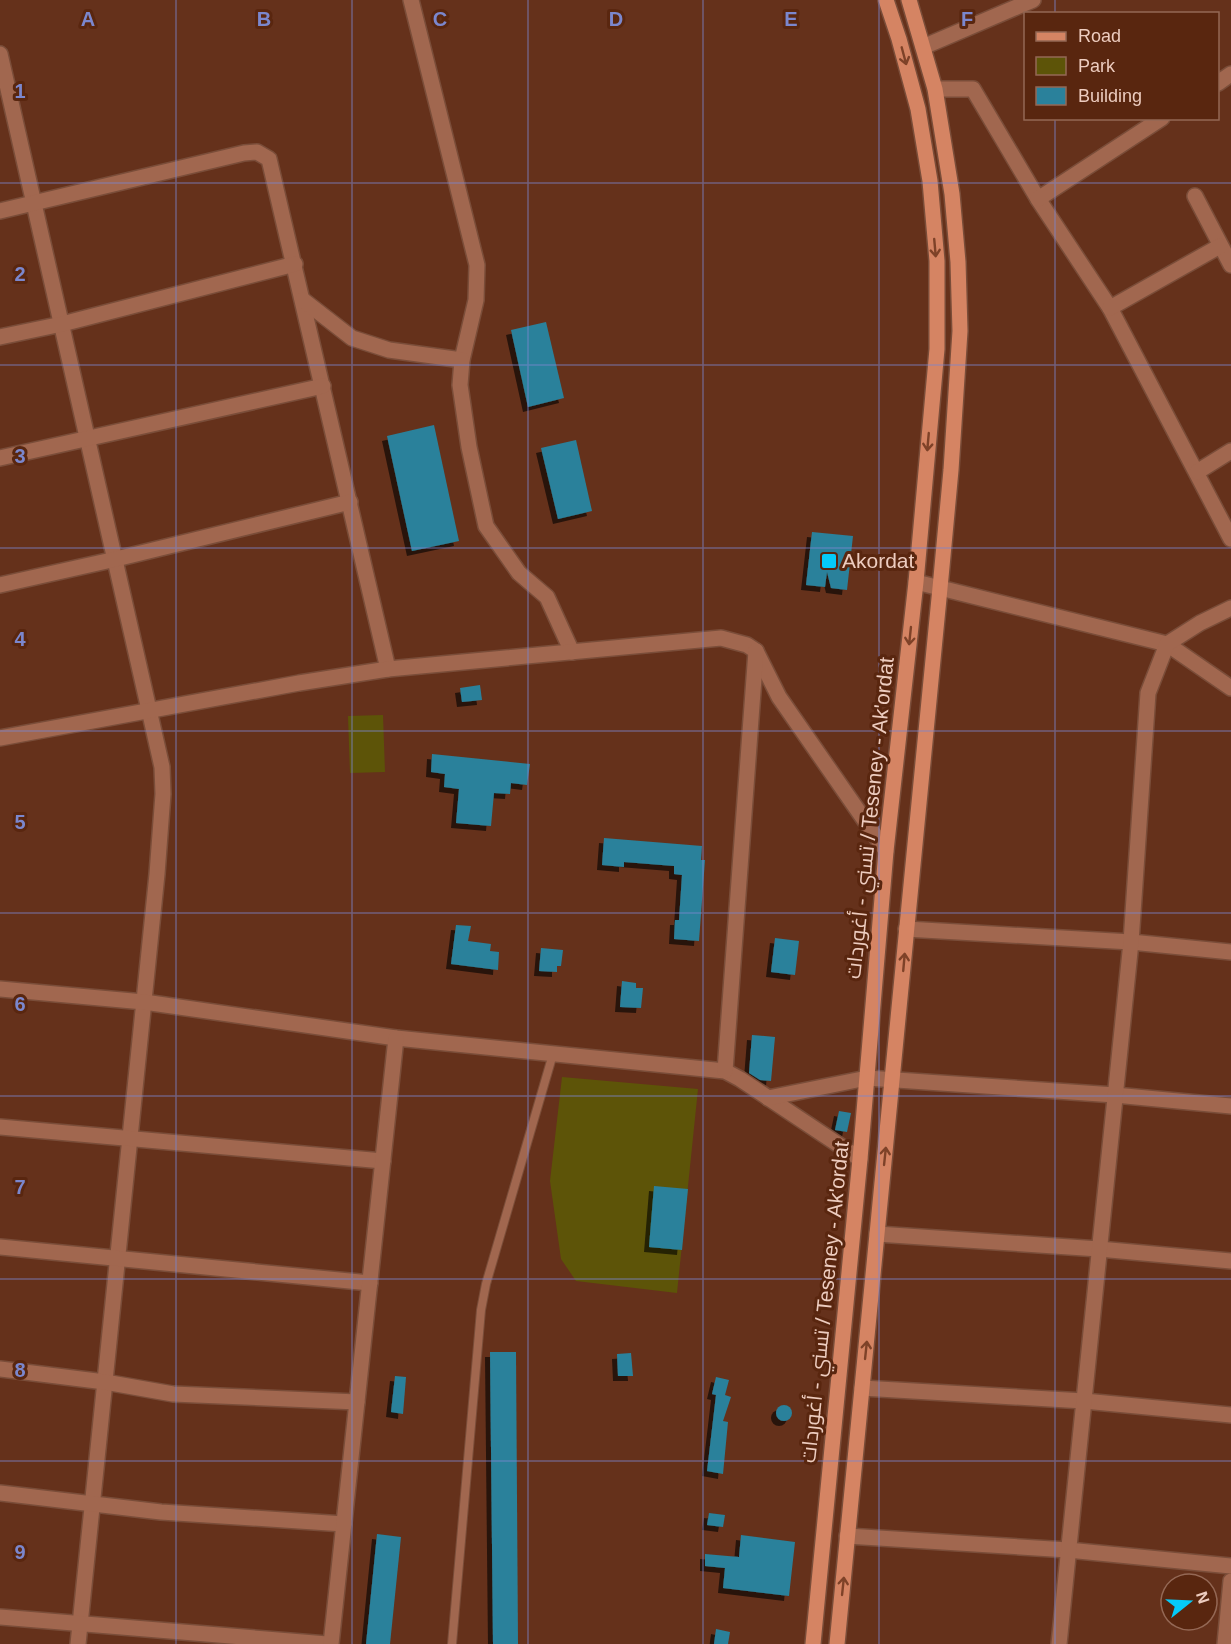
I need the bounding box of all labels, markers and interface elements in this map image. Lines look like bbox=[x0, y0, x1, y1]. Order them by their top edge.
text: A bbox=[81, 8, 95, 30]
text: B bbox=[257, 8, 271, 30]
text: C bbox=[433, 8, 447, 30]
text: D bbox=[609, 8, 623, 30]
text: E bbox=[784, 8, 798, 30]
text: F bbox=[961, 8, 973, 30]
legend bbox=[1024, 12, 1219, 120]
text: Road bbox=[1078, 26, 1121, 46]
one-way arrow bbox=[898, 46, 910, 65]
text: Park bbox=[1078, 56, 1116, 76]
text: 1 bbox=[14, 80, 26, 102]
text: Building bbox=[1078, 86, 1142, 106]
one-way arrow bbox=[930, 237, 941, 257]
text: 2 bbox=[14, 263, 26, 285]
one-way arrow bbox=[922, 432, 933, 452]
text: 3 bbox=[14, 445, 26, 467]
place label: Akordat bbox=[842, 549, 915, 572]
marker: Akordat bbox=[820, 552, 838, 570]
one-way arrow bbox=[904, 626, 915, 646]
text: 4 bbox=[14, 628, 26, 650]
street label: تسني - أغوردات / Teseney - Ak'ordat bbox=[840, 656, 903, 980]
text: 5 bbox=[14, 811, 26, 833]
one-way arrow bbox=[898, 952, 909, 972]
text: 6 bbox=[14, 993, 26, 1015]
street label: تسني - أغوردات / Teseney - Ak'ordat bbox=[795, 1140, 858, 1464]
one-way arrow bbox=[880, 1146, 891, 1166]
text: 7 bbox=[14, 1176, 26, 1198]
one-way arrow bbox=[861, 1340, 872, 1360]
text: 8 bbox=[14, 1359, 26, 1381]
text: 9 bbox=[14, 1541, 26, 1563]
north arrow bbox=[1159, 1572, 1219, 1632]
one-way arrow bbox=[838, 1576, 849, 1596]
text: N bbox=[1193, 1589, 1213, 1606]

